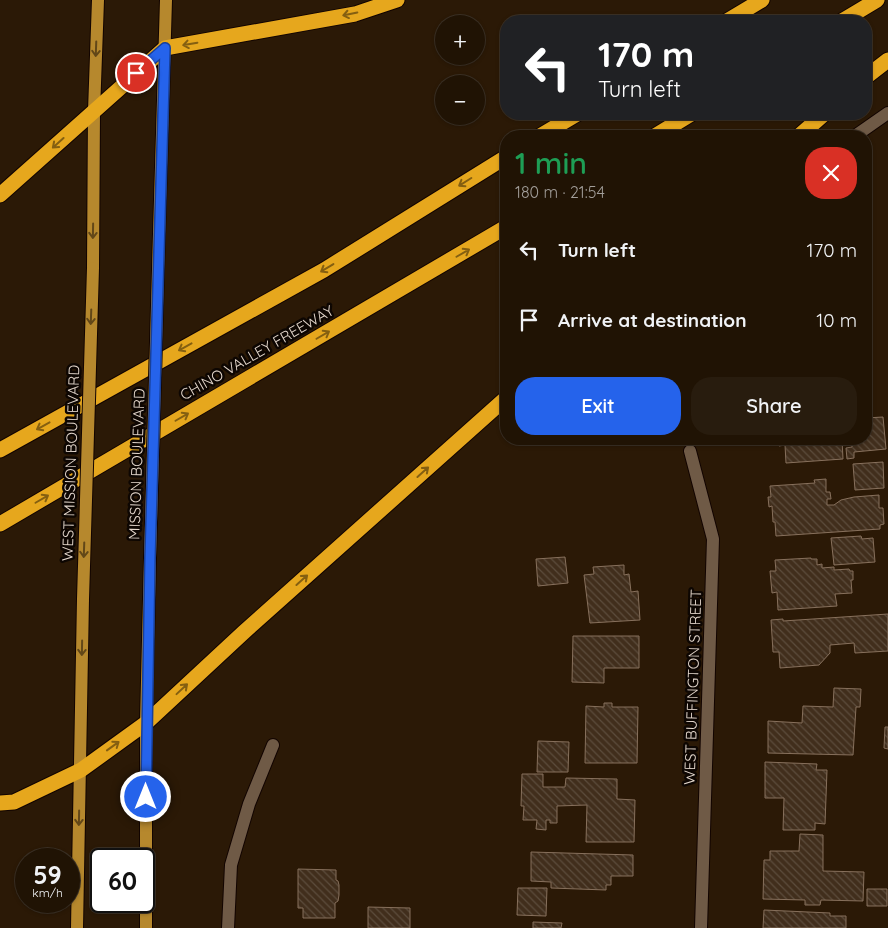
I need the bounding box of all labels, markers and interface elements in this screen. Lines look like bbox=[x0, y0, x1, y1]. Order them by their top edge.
one-way arrow bbox=[342, 10, 358, 19]
map controls bbox=[435, 15, 485, 125]
button: + bbox=[435, 15, 485, 65]
text: 170 m bbox=[598, 32, 694, 76]
icon: left bbox=[515, 35, 580, 100]
one-way arrow bbox=[183, 39, 199, 49]
one-way arrow bbox=[92, 40, 101, 56]
pin bbox=[115, 52, 157, 94]
icon: arrive bbox=[122, 59, 150, 87]
button: − bbox=[435, 75, 485, 125]
text: Turn left bbox=[598, 75, 681, 103]
one-way arrow bbox=[51, 137, 64, 149]
text: 1 min bbox=[515, 144, 587, 182]
button: close bbox=[805, 147, 857, 199]
one-way arrow bbox=[458, 178, 472, 188]
text: 180 m · 21:54 bbox=[515, 182, 605, 202]
one-way arrow bbox=[88, 222, 98, 239]
icon: left bbox=[515, 236, 543, 264]
text: Turn left bbox=[558, 238, 636, 262]
text: 170 m bbox=[806, 238, 857, 262]
one-way arrow bbox=[455, 247, 469, 257]
one-way arrow bbox=[320, 264, 334, 274]
street label: CHINO VALLEY FREEWAY bbox=[177, 300, 337, 404]
icon: arrive bbox=[515, 306, 543, 334]
text: Arrive at destination bbox=[558, 308, 747, 332]
text: 10 m bbox=[816, 308, 857, 332]
one-way arrow bbox=[87, 309, 96, 325]
one-way arrow bbox=[315, 330, 330, 340]
one-way arrow bbox=[178, 343, 192, 353]
street label: WEST MISSION BOULEVARD bbox=[58, 364, 83, 561]
button: Exit bbox=[515, 377, 681, 435]
button: Share bbox=[691, 377, 857, 435]
street label: MISSION BOULEVARD bbox=[124, 388, 149, 540]
one-way arrow bbox=[175, 412, 190, 422]
one-way arrow bbox=[36, 422, 50, 432]
one-way arrow bbox=[417, 466, 430, 478]
one-way arrow bbox=[35, 494, 49, 504]
one-way arrow bbox=[80, 541, 89, 557]
one-way arrow bbox=[296, 574, 309, 586]
street label: WEST BUFFINGTON STREET bbox=[680, 589, 705, 785]
one-way arrow bbox=[77, 639, 87, 655]
one-way arrow bbox=[176, 683, 188, 695]
one-way arrow bbox=[106, 741, 120, 751]
position arrow bbox=[119, 770, 171, 822]
one-way arrow bbox=[75, 810, 84, 826]
speed limit sign: 60 bbox=[90, 848, 155, 913]
text: 59 bbox=[33, 859, 62, 890]
text: km/h bbox=[32, 885, 63, 900]

